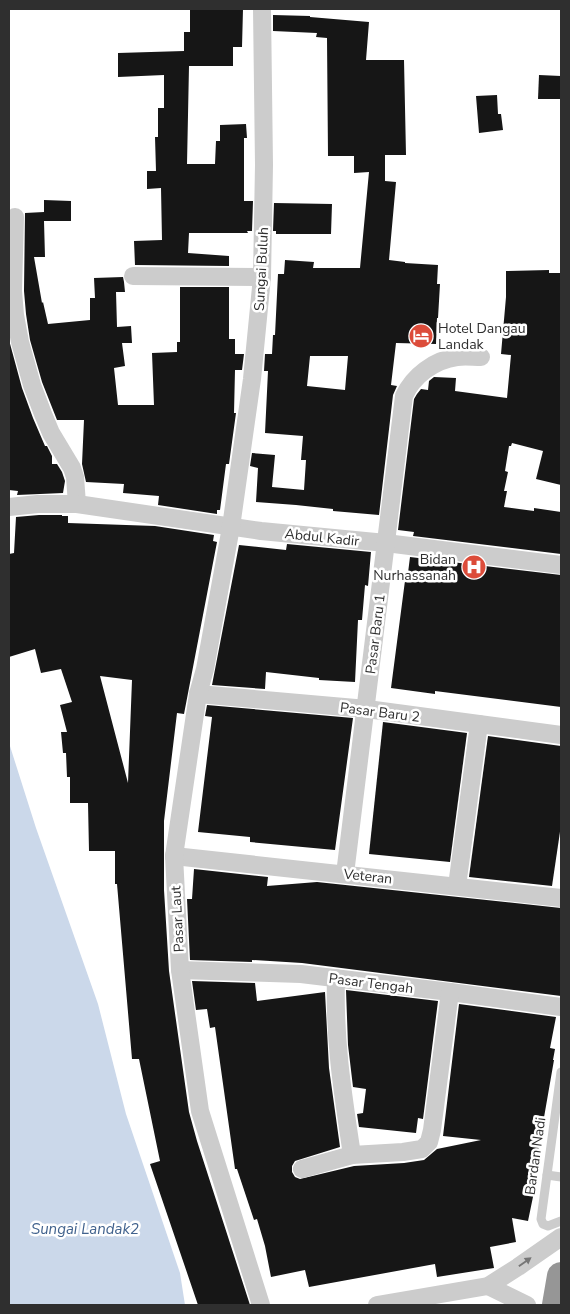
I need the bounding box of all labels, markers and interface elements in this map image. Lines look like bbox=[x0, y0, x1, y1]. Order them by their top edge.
street label: Sungai Buluh bbox=[250, 227, 273, 312]
place label: Hotel Dangau Landak bbox=[438, 319, 526, 354]
hotel icon: Hotel Dangau Landak bbox=[408, 323, 434, 349]
street label: Abdul Kadir bbox=[284, 524, 360, 551]
place label: Bidan Nurhassanah bbox=[373, 550, 456, 585]
hospital icon: Bidan Nurhassanah bbox=[461, 554, 487, 580]
street label: Pasar Baru 1 bbox=[361, 593, 390, 675]
street label: Pasar Baru 2 bbox=[339, 698, 421, 727]
street label: Veteran bbox=[342, 864, 393, 888]
street label: Pasar Laut bbox=[166, 885, 189, 953]
street label: Pasar Tengah bbox=[328, 969, 414, 998]
street label: Bardan Nadi bbox=[521, 1116, 550, 1196]
water label: Sungai Landak2 bbox=[31, 1219, 139, 1239]
one-way arrow bbox=[519, 1257, 532, 1267]

